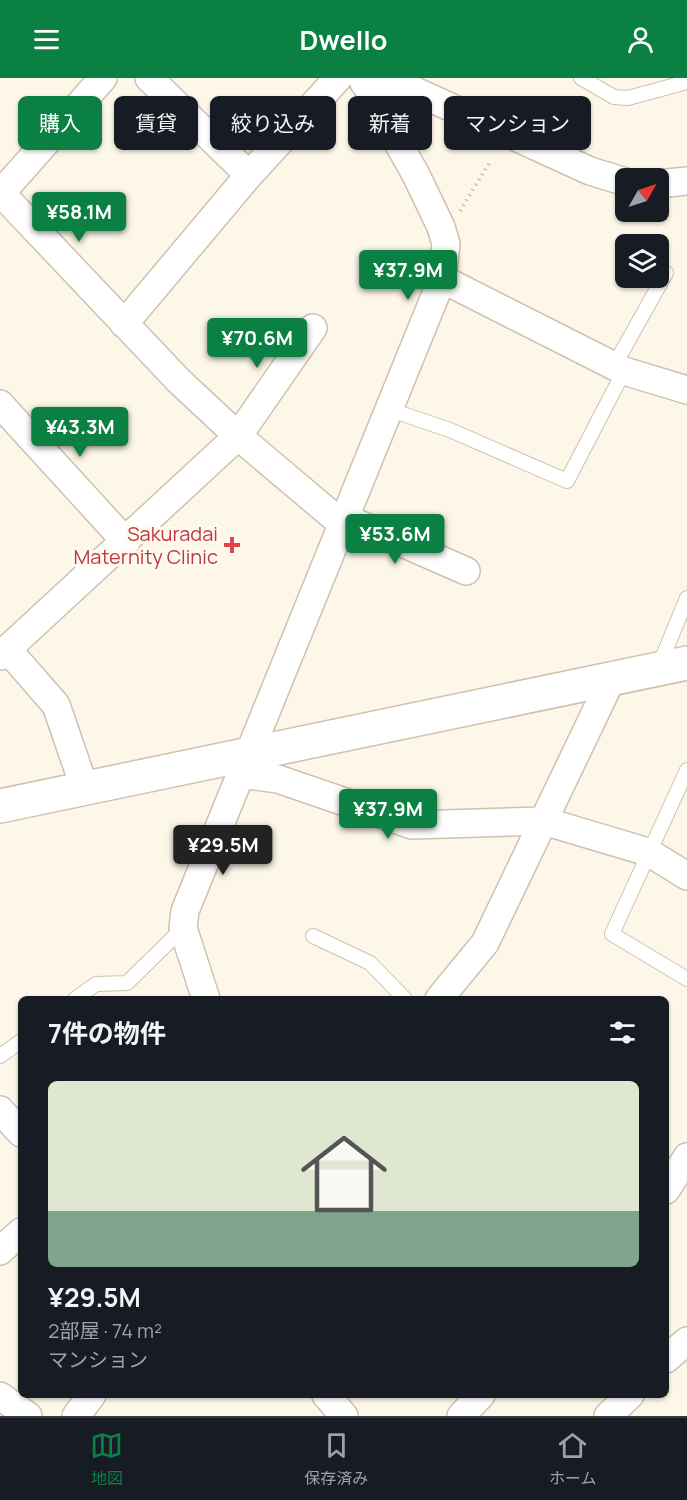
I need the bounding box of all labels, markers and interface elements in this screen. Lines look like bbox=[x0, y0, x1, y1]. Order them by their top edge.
text: Dwello bbox=[299, 21, 388, 58]
icon: menu bbox=[30, 23, 63, 56]
icon: person bbox=[624, 23, 657, 56]
chip: 購入 bbox=[18, 96, 102, 150]
chip: 賃貸 bbox=[114, 96, 198, 150]
chip: 絞り込み bbox=[210, 96, 336, 150]
chip: 新着 bbox=[348, 96, 432, 150]
chip: マンション bbox=[444, 96, 591, 150]
north arrow bbox=[615, 168, 669, 222]
map controls bbox=[615, 168, 669, 288]
pin: ¥58.1M bbox=[30, 192, 128, 243]
text: ¥58.1M bbox=[46, 198, 112, 225]
button: layers bbox=[615, 234, 669, 288]
pin: ¥37.9M bbox=[359, 250, 457, 301]
text: ¥37.9M bbox=[373, 256, 443, 283]
pin: ¥70.6M bbox=[208, 318, 306, 369]
text: ¥70.6M bbox=[221, 324, 293, 351]
pin: ¥43.3M bbox=[31, 407, 129, 458]
text: ¥43.3M bbox=[45, 413, 115, 440]
pin: ¥53.6M bbox=[346, 514, 444, 565]
place label: Sakuradai Maternity Clinic bbox=[73, 520, 218, 570]
text: ¥53.6M bbox=[359, 520, 431, 547]
marker: Sakuradai Maternity Clinic bbox=[223, 536, 241, 554]
pin: ¥37.9M bbox=[339, 789, 437, 840]
text: ¥37.9M bbox=[353, 795, 423, 822]
pin: ¥29.5M bbox=[174, 825, 272, 876]
text: ¥29.5M bbox=[187, 831, 259, 858]
text: 7件の物件 bbox=[48, 1015, 166, 1051]
icon: filters bbox=[606, 1016, 639, 1049]
icon: home bbox=[290, 1120, 398, 1228]
text: ¥29.5M bbox=[48, 1279, 141, 1315]
text: 2部屋 · 74 m² bbox=[48, 1317, 162, 1344]
text: マンション bbox=[48, 1346, 148, 1373]
tab: 地図 bbox=[90, 1429, 123, 1489]
tab: 保存済み bbox=[304, 1429, 368, 1489]
tab: ホーム bbox=[549, 1429, 597, 1489]

